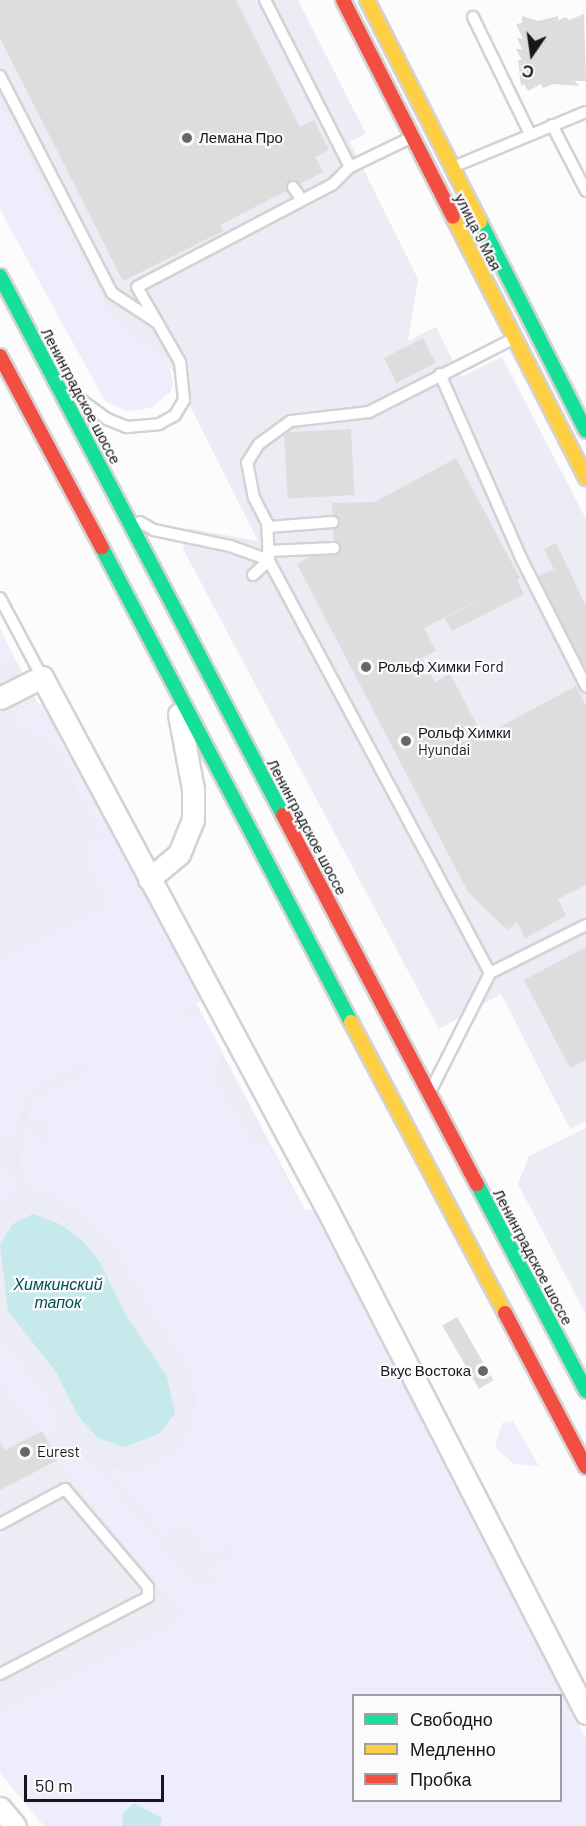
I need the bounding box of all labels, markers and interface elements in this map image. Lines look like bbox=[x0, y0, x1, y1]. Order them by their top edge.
north arrow bbox=[502, 24, 562, 84]
text: С bbox=[520, 61, 536, 83]
place label: Лемана Про bbox=[199, 129, 283, 147]
marker: Лемана Про bbox=[180, 131, 194, 145]
street label: улица 9 Мая bbox=[451, 190, 505, 274]
street label: Ленинградское шоссе bbox=[37, 325, 125, 467]
place label: Рольф Химки Ford bbox=[378, 658, 504, 676]
marker: Рольф Химки Ford bbox=[359, 660, 373, 674]
place label: Рольф Химки Hyundai bbox=[418, 723, 511, 758]
marker: Рольф Химки Hyundai bbox=[399, 734, 413, 748]
street label: Ленинградское шоссе bbox=[263, 756, 351, 898]
street label: Ленинградское шоссе bbox=[489, 1186, 577, 1328]
water label: Химкинский тапок bbox=[13, 1274, 103, 1312]
place label: Вкус Востока bbox=[380, 1362, 471, 1380]
marker: Вкус Востока bbox=[476, 1364, 490, 1378]
place label: Eurest bbox=[37, 1443, 80, 1461]
marker: Eurest bbox=[18, 1445, 32, 1459]
legend bbox=[352, 1694, 562, 1802]
text: Свободно bbox=[410, 1708, 493, 1730]
text: Медленно bbox=[410, 1738, 496, 1760]
scale bar bbox=[27, 1763, 166, 1801]
text: Пробка bbox=[410, 1768, 472, 1790]
text: 50 m bbox=[35, 1774, 73, 1796]

